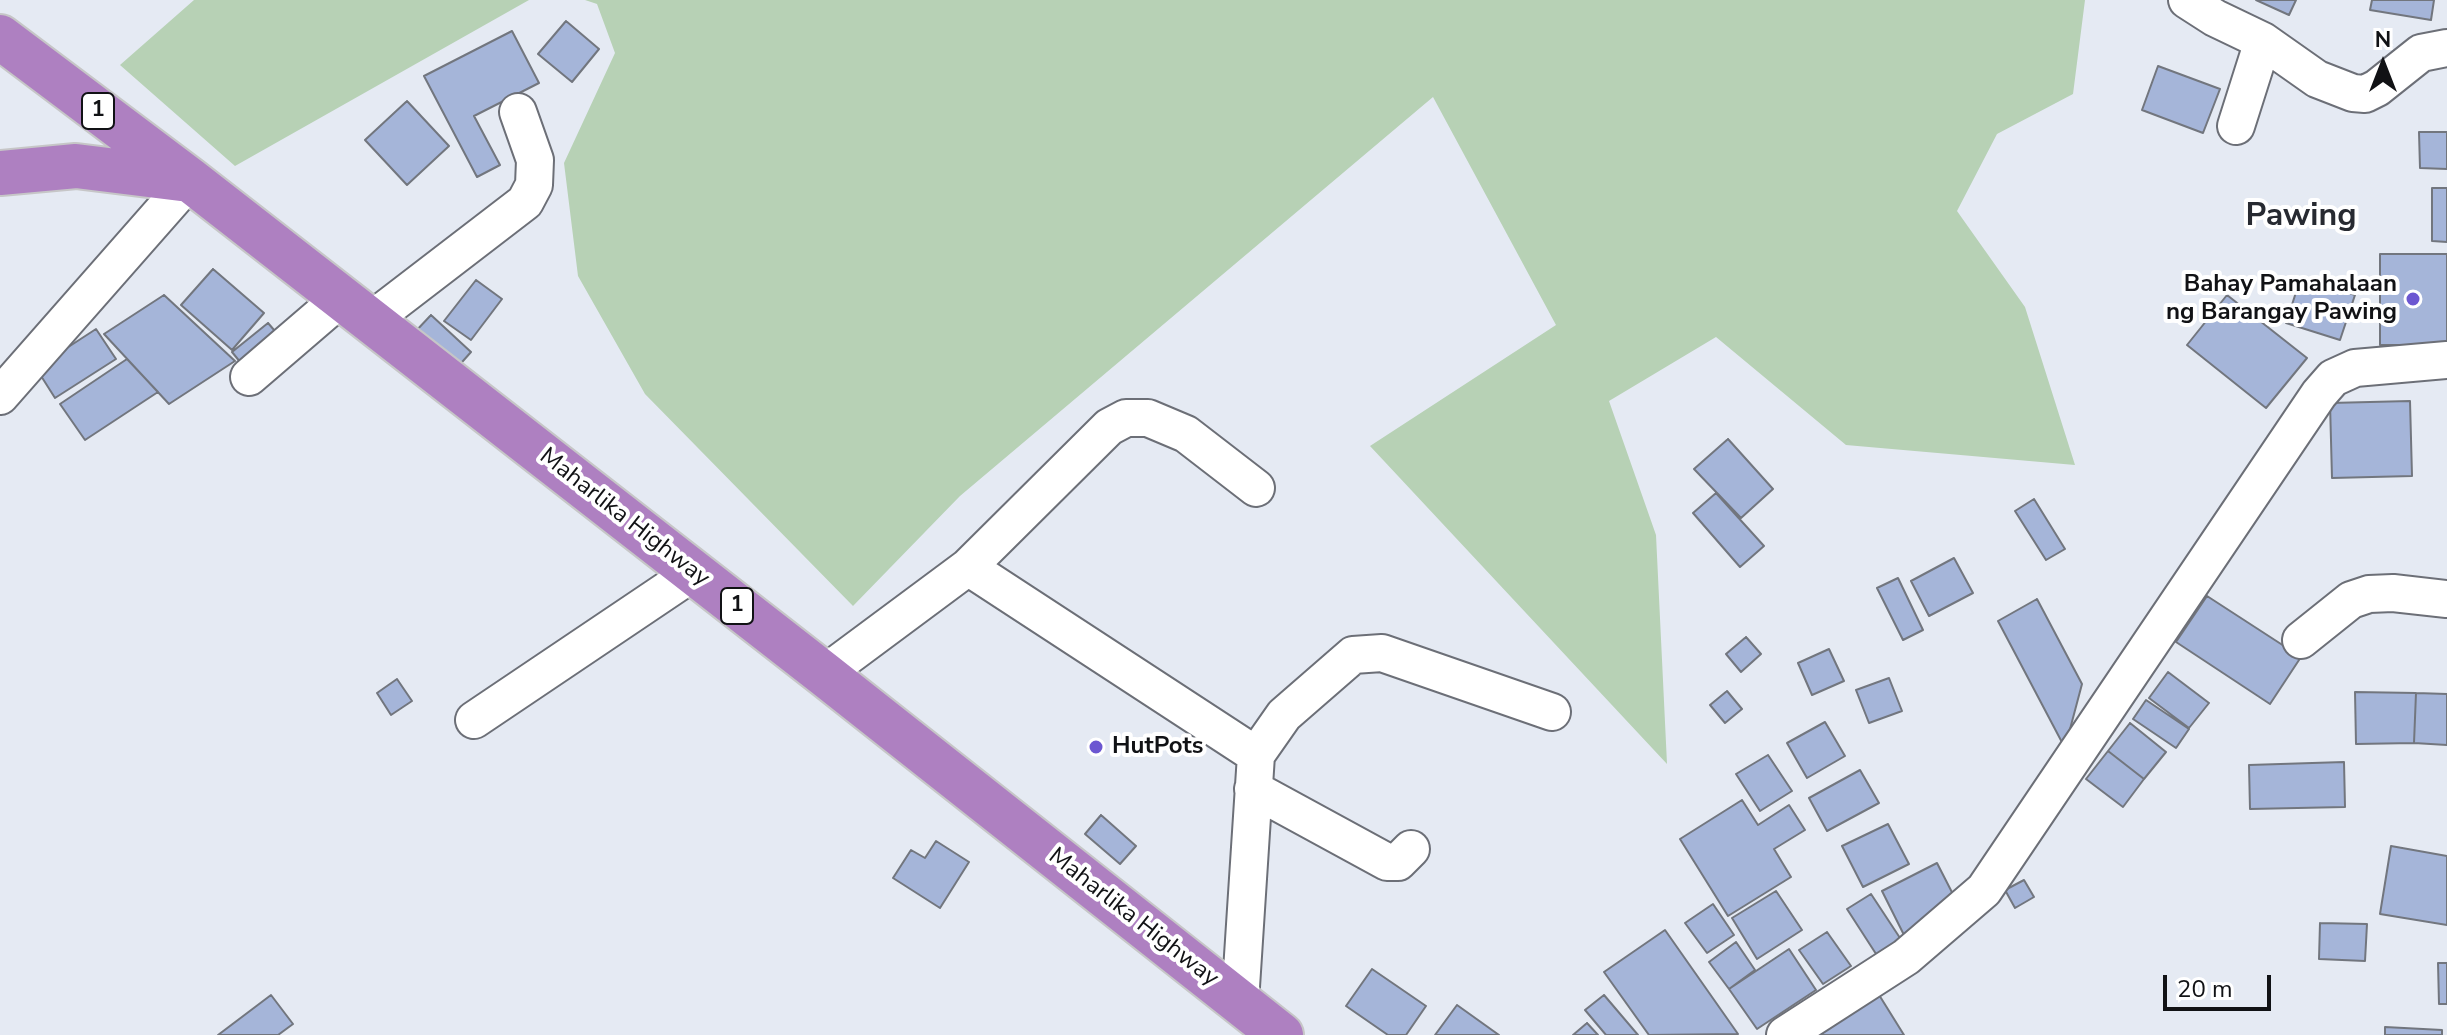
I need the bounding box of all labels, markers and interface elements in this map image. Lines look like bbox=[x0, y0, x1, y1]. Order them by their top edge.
north arrow bbox=[2343, 24, 2423, 104]
text: N bbox=[2375, 25, 2391, 55]
road number: 1 bbox=[82, 93, 114, 129]
district label: Pawing bbox=[2246, 198, 2356, 236]
place label: Bahay Pamahalaan ng Barangay Pawing bbox=[2166, 271, 2397, 327]
marker: Bahay Pamahalaan ng Barangay Pawing bbox=[2404, 290, 2422, 308]
street label: Maharlika Highway bbox=[533, 443, 715, 593]
road number: 1 bbox=[721, 588, 753, 624]
place label: HutPots bbox=[1112, 733, 1203, 761]
marker: HutPots bbox=[1087, 738, 1105, 756]
street label: Maharlika Highway bbox=[1042, 843, 1224, 993]
scale bar bbox=[2167, 959, 2275, 1009]
text: 20 m bbox=[2177, 973, 2233, 1005]

